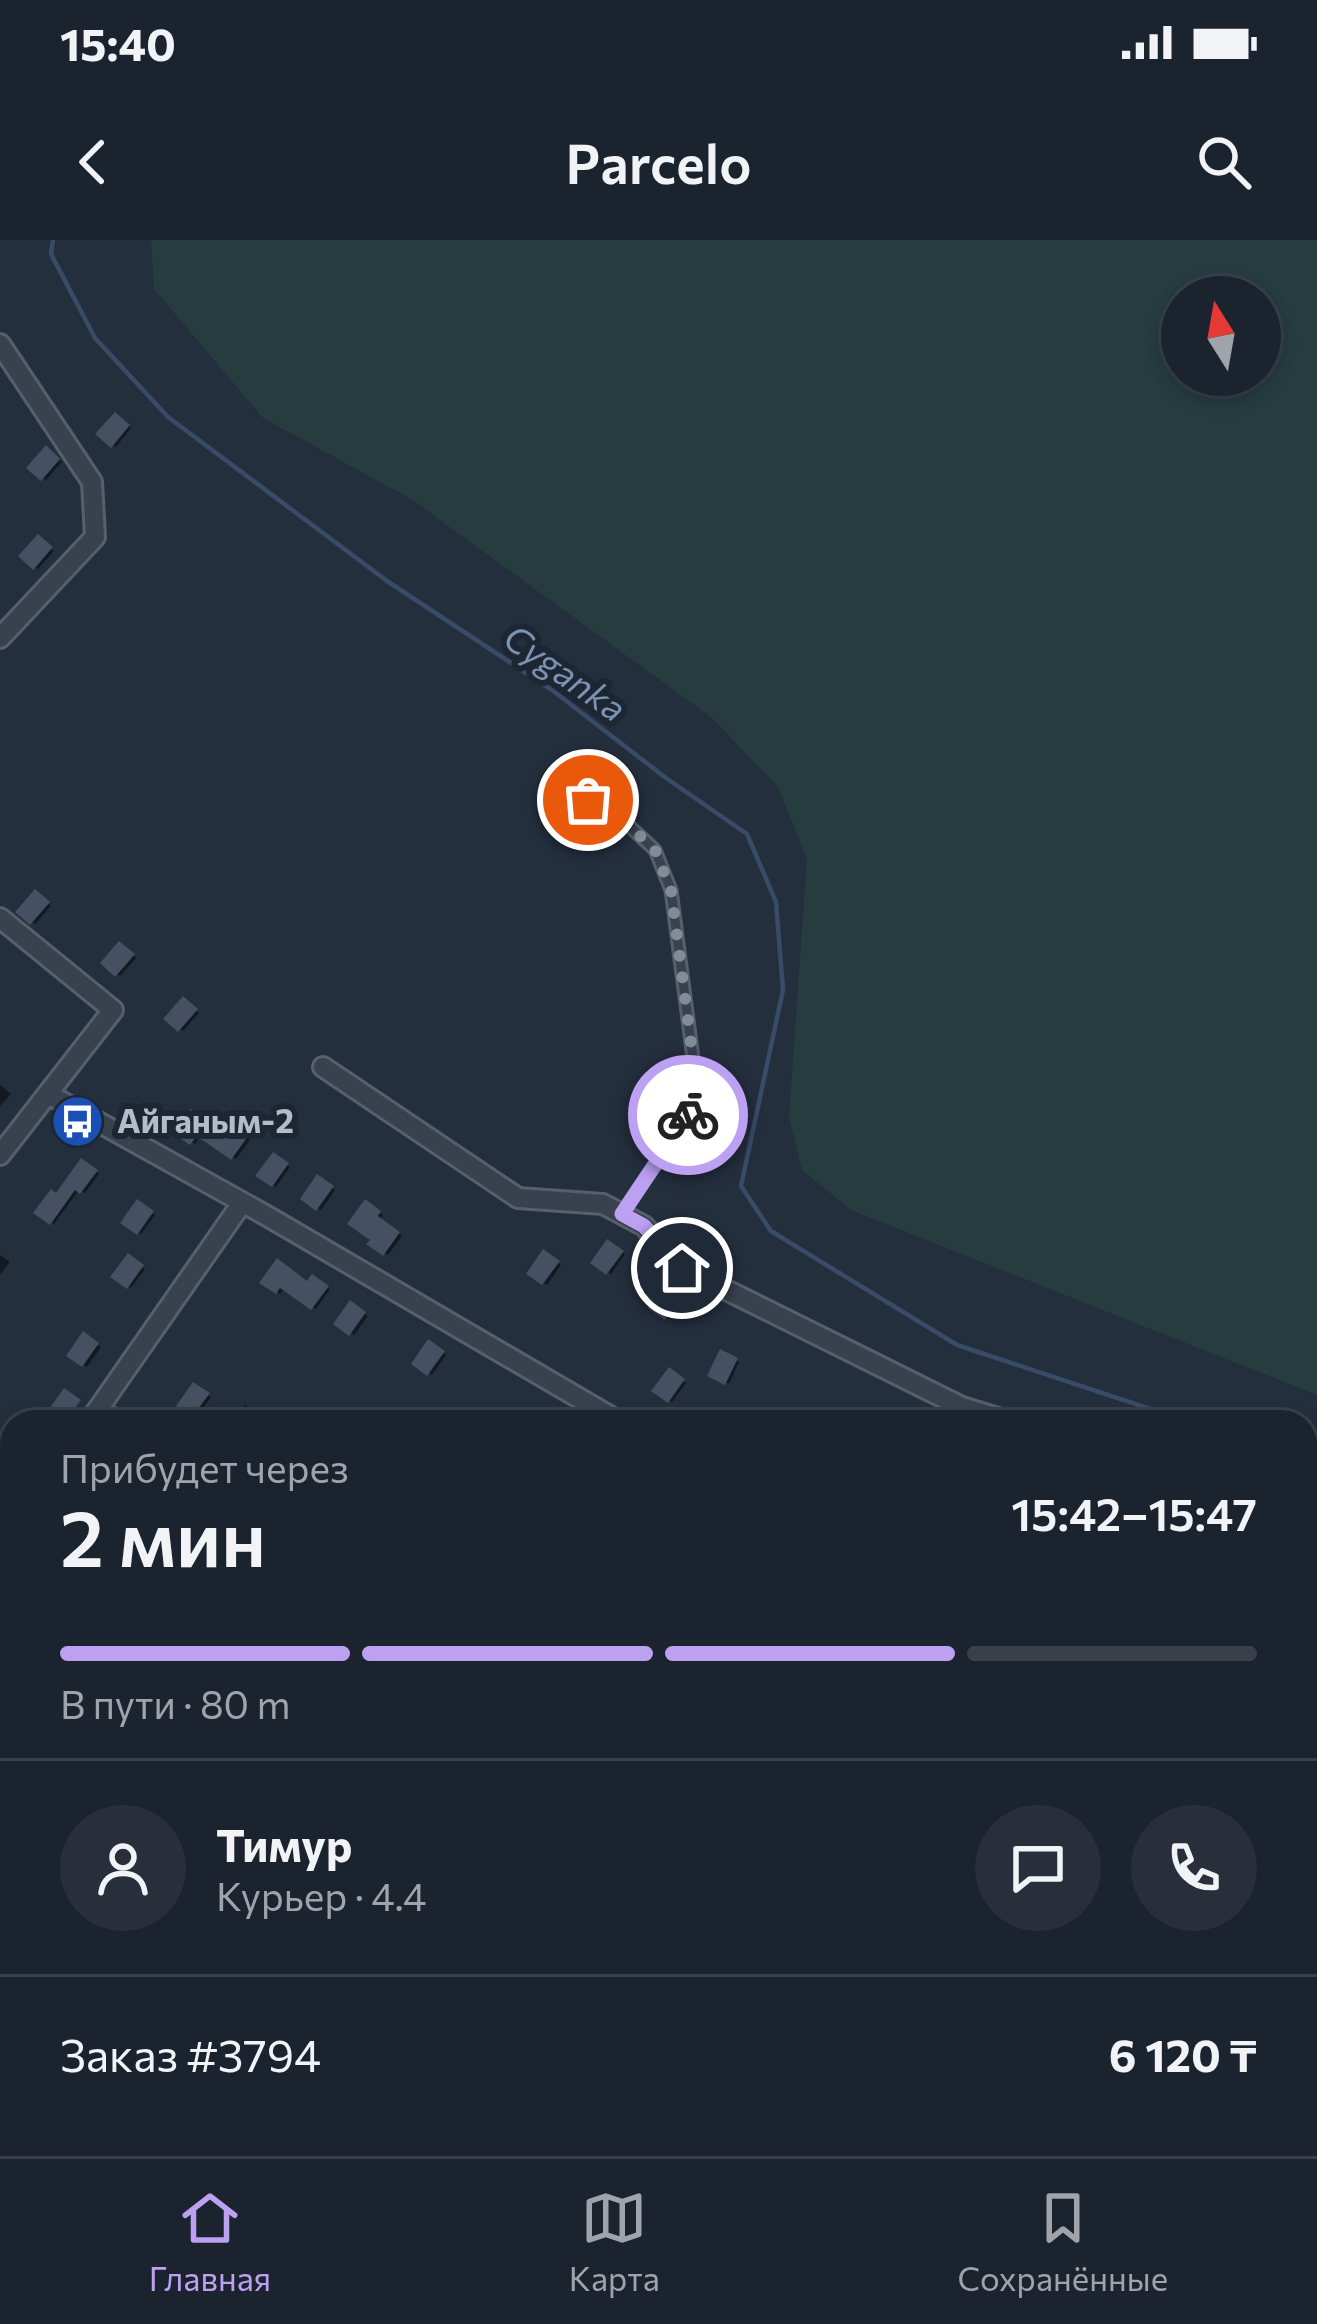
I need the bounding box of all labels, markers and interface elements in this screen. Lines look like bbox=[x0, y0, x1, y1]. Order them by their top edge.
text: 15:40 bbox=[60, 15, 176, 70]
icon: back bbox=[60, 129, 126, 195]
text: Parcelo bbox=[566, 129, 751, 195]
icon: search bbox=[1191, 129, 1257, 195]
north arrow bbox=[1161, 276, 1281, 396]
map controls bbox=[1161, 276, 1281, 396]
water label: Cyganka bbox=[497, 613, 636, 729]
pin bbox=[537, 749, 639, 851]
icon: bag bbox=[555, 767, 621, 833]
courier bbox=[628, 1055, 748, 1175]
icon: bike bbox=[655, 1082, 721, 1148]
bus stop icon: Айганым-2 bbox=[50, 1093, 106, 1149]
place label: Айганым-2 bbox=[117, 1099, 294, 1140]
pin bbox=[631, 1217, 733, 1319]
icon: home bbox=[649, 1235, 715, 1301]
text: Прибудет через bbox=[60, 1443, 349, 1491]
text: 15:42–15:47 bbox=[1011, 1485, 1257, 1540]
text: 2 мин bbox=[60, 1488, 266, 1583]
text: В пути · 80 m bbox=[60, 1679, 291, 1727]
button: person bbox=[60, 1805, 186, 1931]
button: chat bbox=[975, 1805, 1101, 1931]
button: phone bbox=[1131, 1805, 1257, 1931]
text: Тимур bbox=[216, 1816, 352, 1871]
text: Курьер · 4.4 bbox=[216, 1871, 427, 1919]
text: Заказ #3794 bbox=[60, 2026, 321, 2081]
text: 6 120 ₸ bbox=[1109, 2026, 1257, 2081]
tab: Главная bbox=[149, 2185, 271, 2298]
tab: Карта bbox=[569, 2185, 660, 2298]
tab: Сохранённые bbox=[957, 2185, 1168, 2298]

